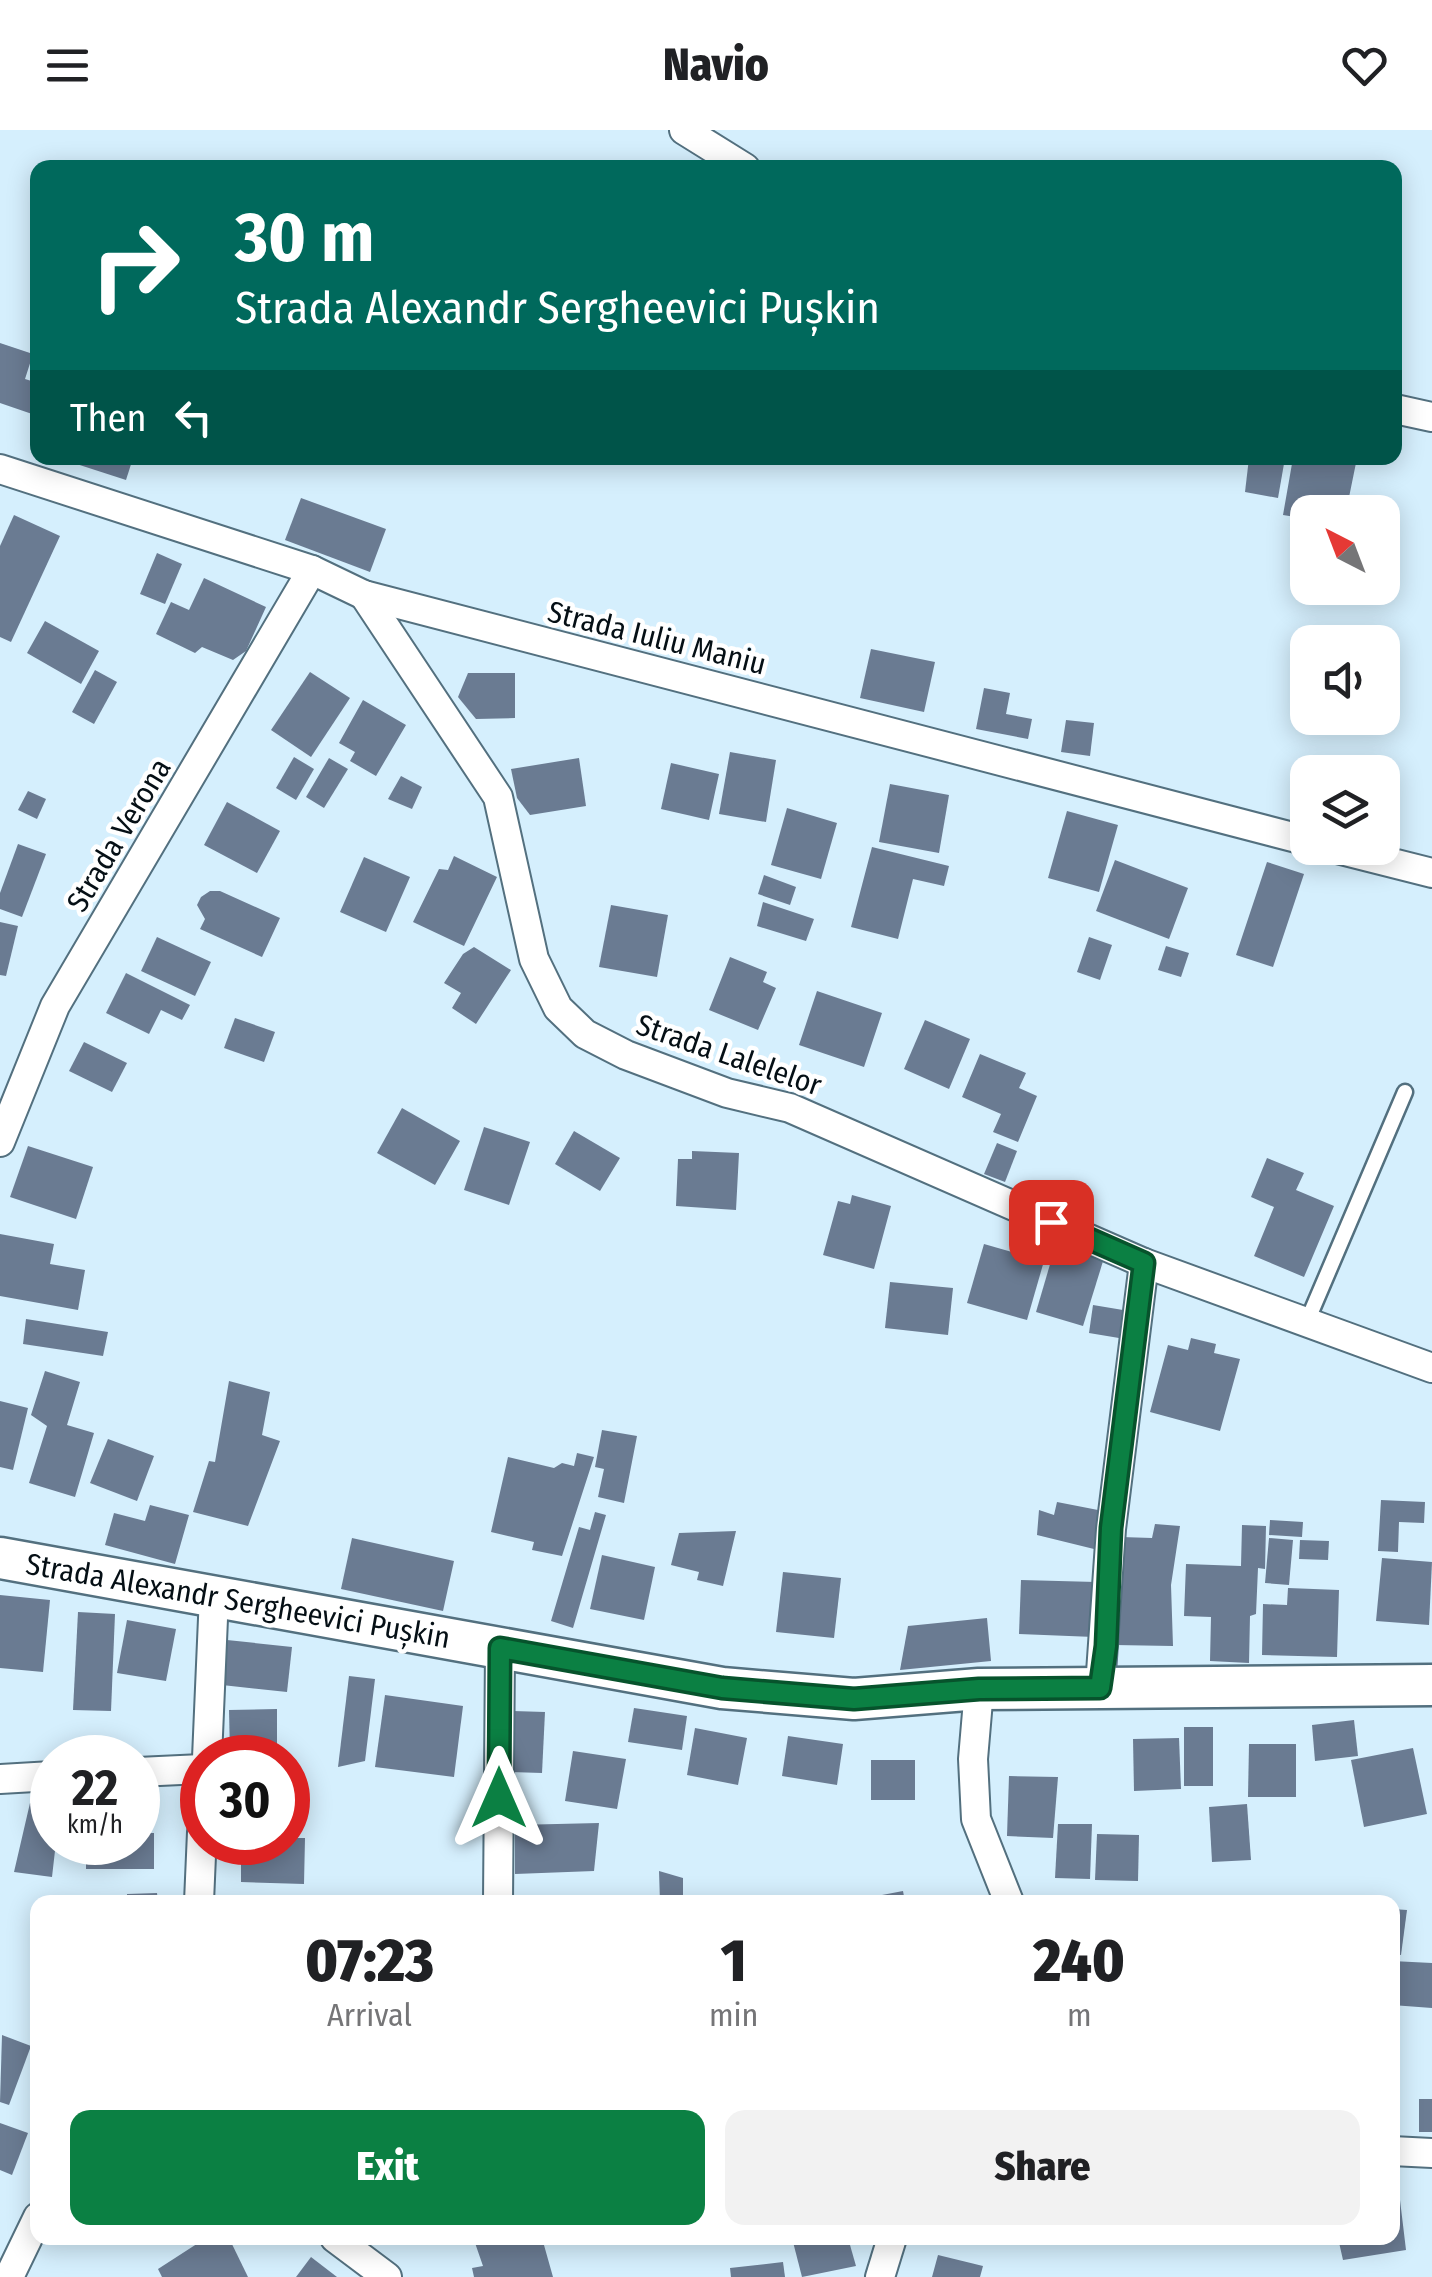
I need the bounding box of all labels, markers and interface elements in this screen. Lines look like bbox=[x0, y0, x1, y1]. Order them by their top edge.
icon: menu bbox=[40, 38, 95, 93]
text: Navio bbox=[663, 38, 769, 92]
icon: heart bbox=[1337, 38, 1392, 93]
text: 30 m bbox=[235, 196, 374, 280]
icon: right bbox=[70, 200, 200, 330]
text: Strada Alexandr Sergheevici Pușkin bbox=[235, 281, 880, 335]
icon: left bbox=[166, 390, 221, 445]
text: Then bbox=[70, 395, 146, 441]
north arrow bbox=[1290, 495, 1400, 605]
map controls bbox=[1290, 495, 1400, 865]
street label: Strada Iuliu Maniu bbox=[544, 593, 770, 683]
button: sound bbox=[1290, 625, 1400, 735]
street label: Strada Verona bbox=[59, 752, 179, 918]
button: layers bbox=[1290, 755, 1400, 865]
street label: Strada Lalelelor bbox=[632, 1006, 827, 1104]
pin bbox=[1009, 1180, 1094, 1265]
icon: arrive bbox=[1024, 1195, 1079, 1250]
street label: Strada Alexandr Sergheevici Pușkin bbox=[23, 1546, 453, 1657]
speed limit sign: 30 bbox=[180, 1735, 310, 1865]
position arrow bbox=[447, 1746, 551, 1850]
text: 22 bbox=[72, 1758, 118, 1818]
text: km/h bbox=[67, 1810, 123, 1840]
text: 07:23 bbox=[305, 1925, 434, 1997]
text: 1 bbox=[721, 1925, 747, 1997]
text: 240 bbox=[1033, 1925, 1125, 1997]
text: Arrival bbox=[327, 1996, 412, 2034]
text: min bbox=[709, 1996, 758, 2034]
text: m bbox=[1067, 1996, 1092, 2034]
button: Exit bbox=[70, 2110, 705, 2225]
button: Share bbox=[725, 2110, 1360, 2225]

